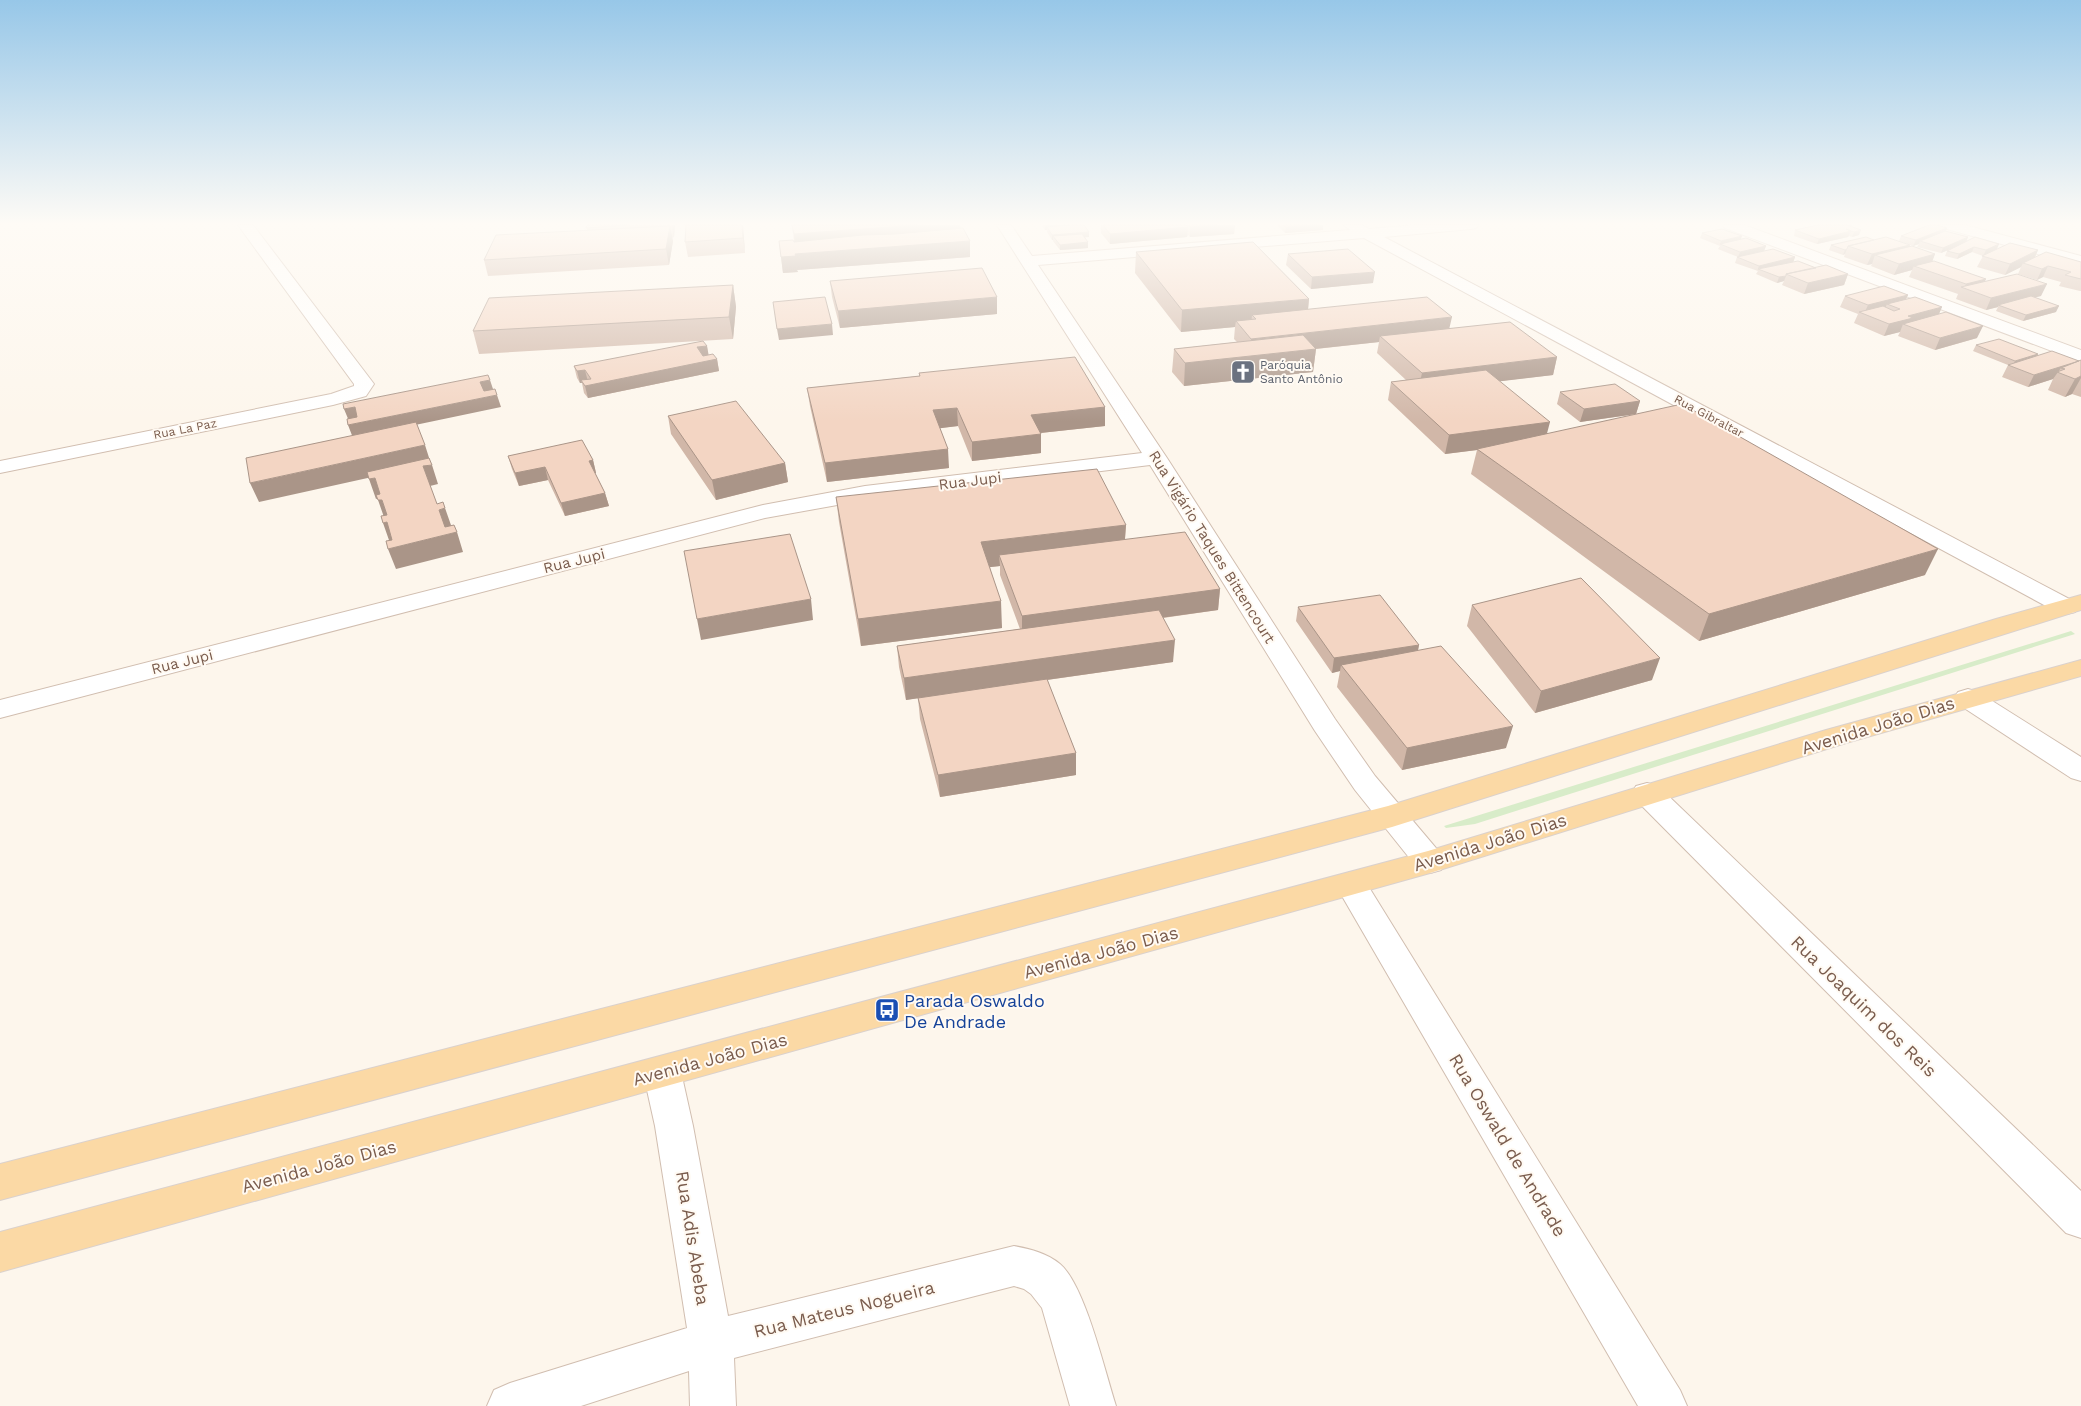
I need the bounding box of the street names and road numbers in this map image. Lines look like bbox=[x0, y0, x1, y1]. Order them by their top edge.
street label: Rua Gibraltar bbox=[1672, 392, 1746, 440]
street label: Rua La Paz bbox=[152, 416, 218, 442]
street label: Rua Vigário Taques Bittencourt bbox=[1145, 447, 1279, 647]
street label: Rua Jupi bbox=[938, 468, 1002, 494]
street label: Rua Jupi bbox=[541, 545, 607, 577]
street label: Rua Jupi bbox=[149, 646, 215, 678]
street label: Avenida João Dias bbox=[1799, 692, 1957, 758]
street label: Avenida João Dias bbox=[1411, 809, 1569, 875]
street label: Avenida João Dias bbox=[1021, 921, 1181, 983]
street label: Rua Joaquim dos Reis bbox=[1787, 931, 1941, 1081]
street label: Avenida João Dias bbox=[630, 1028, 790, 1090]
street label: Rua Oswald de Andrade bbox=[1445, 1050, 1571, 1240]
street label: Avenida João Dias bbox=[239, 1135, 399, 1197]
street label: Rua Adis Abeba bbox=[672, 1169, 714, 1307]
street label: Rua Mateus Nogueira bbox=[751, 1276, 937, 1342]

